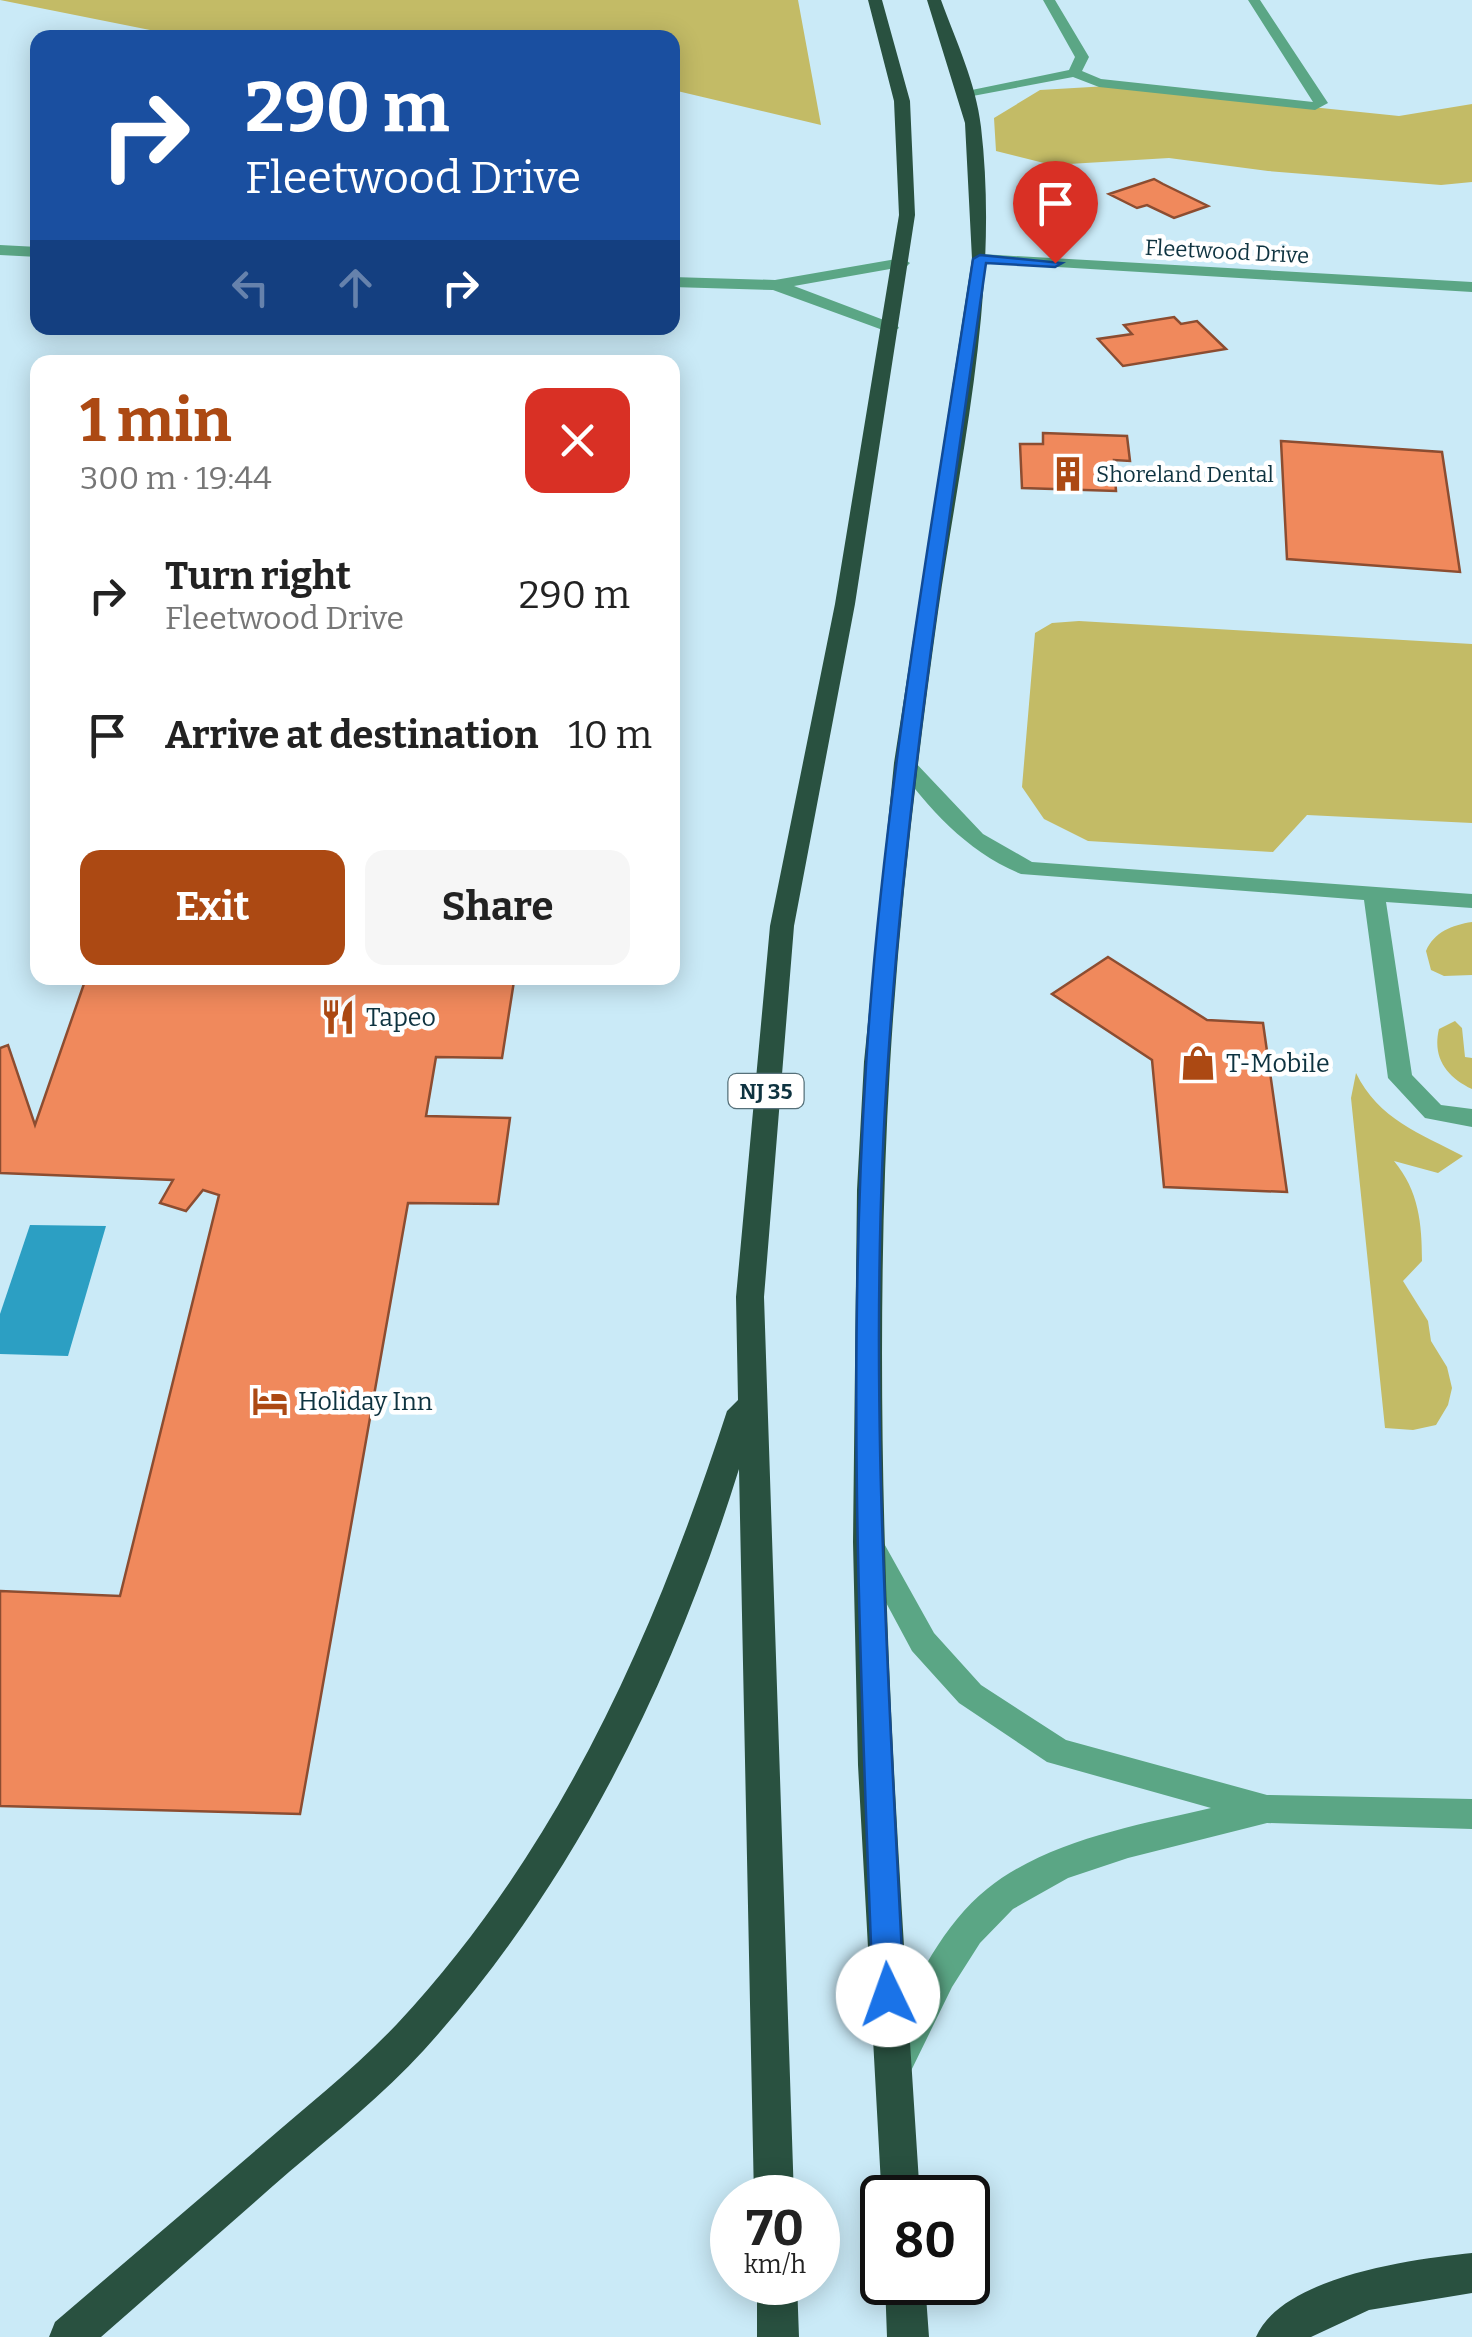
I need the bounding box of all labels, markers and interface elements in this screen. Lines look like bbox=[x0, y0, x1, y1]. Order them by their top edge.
text: 290 m bbox=[245, 66, 450, 150]
icon: right bbox=[80, 70, 210, 200]
text: Fleetwood Drive bbox=[245, 151, 581, 205]
pin bbox=[1013, 161, 1098, 264]
icon: arrive bbox=[1028, 176, 1083, 231]
street label: Fleetwood Drive bbox=[1144, 234, 1310, 269]
icon: left bbox=[223, 260, 278, 315]
icon: ahead bbox=[328, 260, 383, 315]
icon: right bbox=[433, 260, 488, 315]
text: 1 min bbox=[80, 385, 232, 457]
button: close bbox=[525, 388, 630, 493]
building icon: Shoreland Dental bbox=[1049, 455, 1087, 493]
text: 300 m · 19:44 bbox=[80, 459, 272, 497]
place label: Shoreland Dental bbox=[1096, 461, 1274, 488]
text: Turn right bbox=[165, 553, 351, 599]
icon: right bbox=[80, 568, 135, 623]
text: 290 m bbox=[519, 572, 630, 618]
text: Fleetwood Drive bbox=[165, 599, 404, 637]
icon: arrive bbox=[80, 708, 135, 763]
text: Arrive at destination bbox=[165, 712, 538, 758]
text: 10 m bbox=[568, 712, 652, 758]
button: Exit bbox=[80, 850, 345, 965]
button: Share bbox=[365, 850, 630, 965]
restaurant icon: Tapeo bbox=[319, 998, 357, 1036]
place label: Tapeo bbox=[366, 1003, 436, 1033]
shop icon: T-Mobile bbox=[1179, 1044, 1217, 1082]
place label: T-Mobile bbox=[1226, 1049, 1330, 1079]
road number: NJ 35 bbox=[728, 1074, 804, 1108]
hotel icon: Holiday Inn bbox=[251, 1382, 289, 1420]
place label: Holiday Inn bbox=[298, 1387, 433, 1417]
position arrow bbox=[836, 1943, 940, 2047]
speed limit sign: 80 bbox=[860, 2175, 990, 2305]
text: 70 bbox=[746, 2198, 804, 2258]
text: km/h bbox=[744, 2250, 806, 2280]

